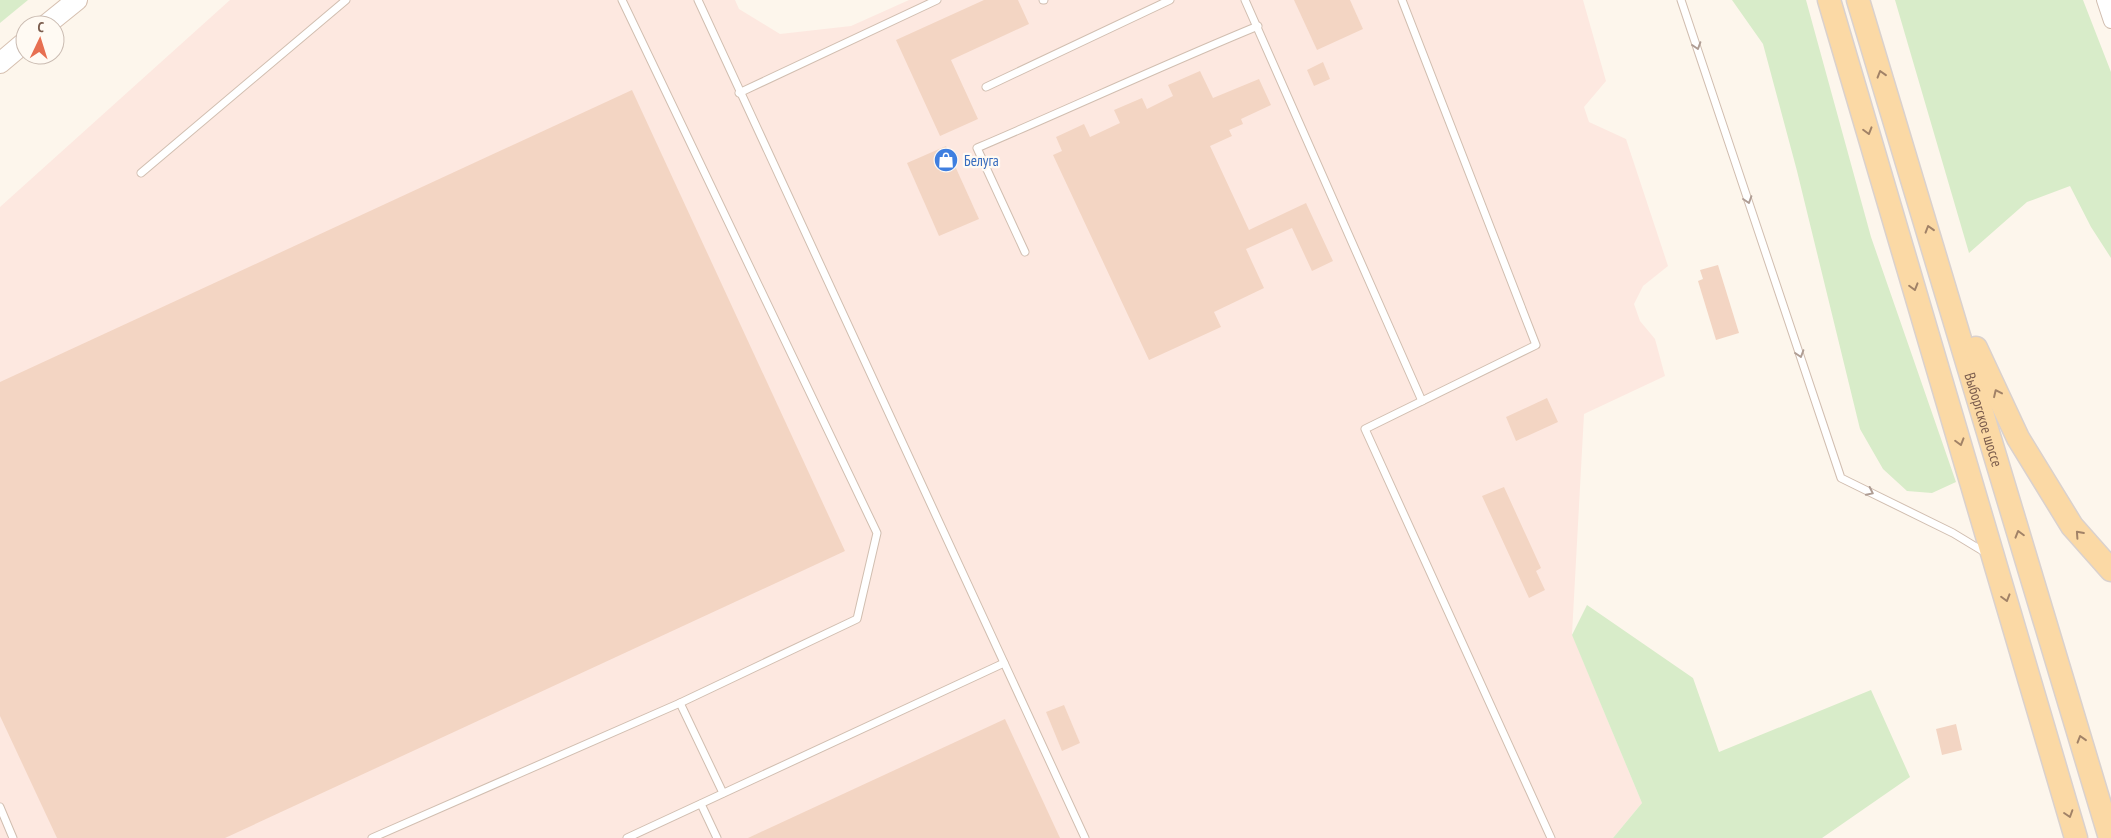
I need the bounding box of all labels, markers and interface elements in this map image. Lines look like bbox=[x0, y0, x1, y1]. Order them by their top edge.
north arrow bbox=[15, 15, 65, 65]
text: С bbox=[37, 18, 45, 36]
one-way arrow bbox=[1691, 42, 1701, 50]
one-way arrow bbox=[1877, 70, 1887, 79]
one-way arrow bbox=[1863, 126, 1873, 134]
shop icon: Белуга bbox=[933, 147, 959, 173]
place label: Белуга bbox=[964, 151, 999, 170]
one-way arrow bbox=[1742, 196, 1752, 204]
one-way arrow bbox=[1924, 226, 1934, 234]
one-way arrow bbox=[1909, 282, 1919, 290]
one-way arrow bbox=[1794, 350, 1804, 358]
street label: Выборгское шоссе bbox=[1961, 370, 2007, 469]
one-way arrow bbox=[1993, 389, 2003, 398]
one-way arrow bbox=[1955, 438, 1965, 446]
one-way arrow bbox=[1865, 486, 1874, 496]
one-way arrow bbox=[2014, 530, 2024, 538]
one-way arrow bbox=[2075, 530, 2084, 539]
one-way arrow bbox=[2000, 594, 2011, 603]
one-way arrow bbox=[2076, 736, 2086, 744]
one-way arrow bbox=[2063, 809, 2073, 817]

